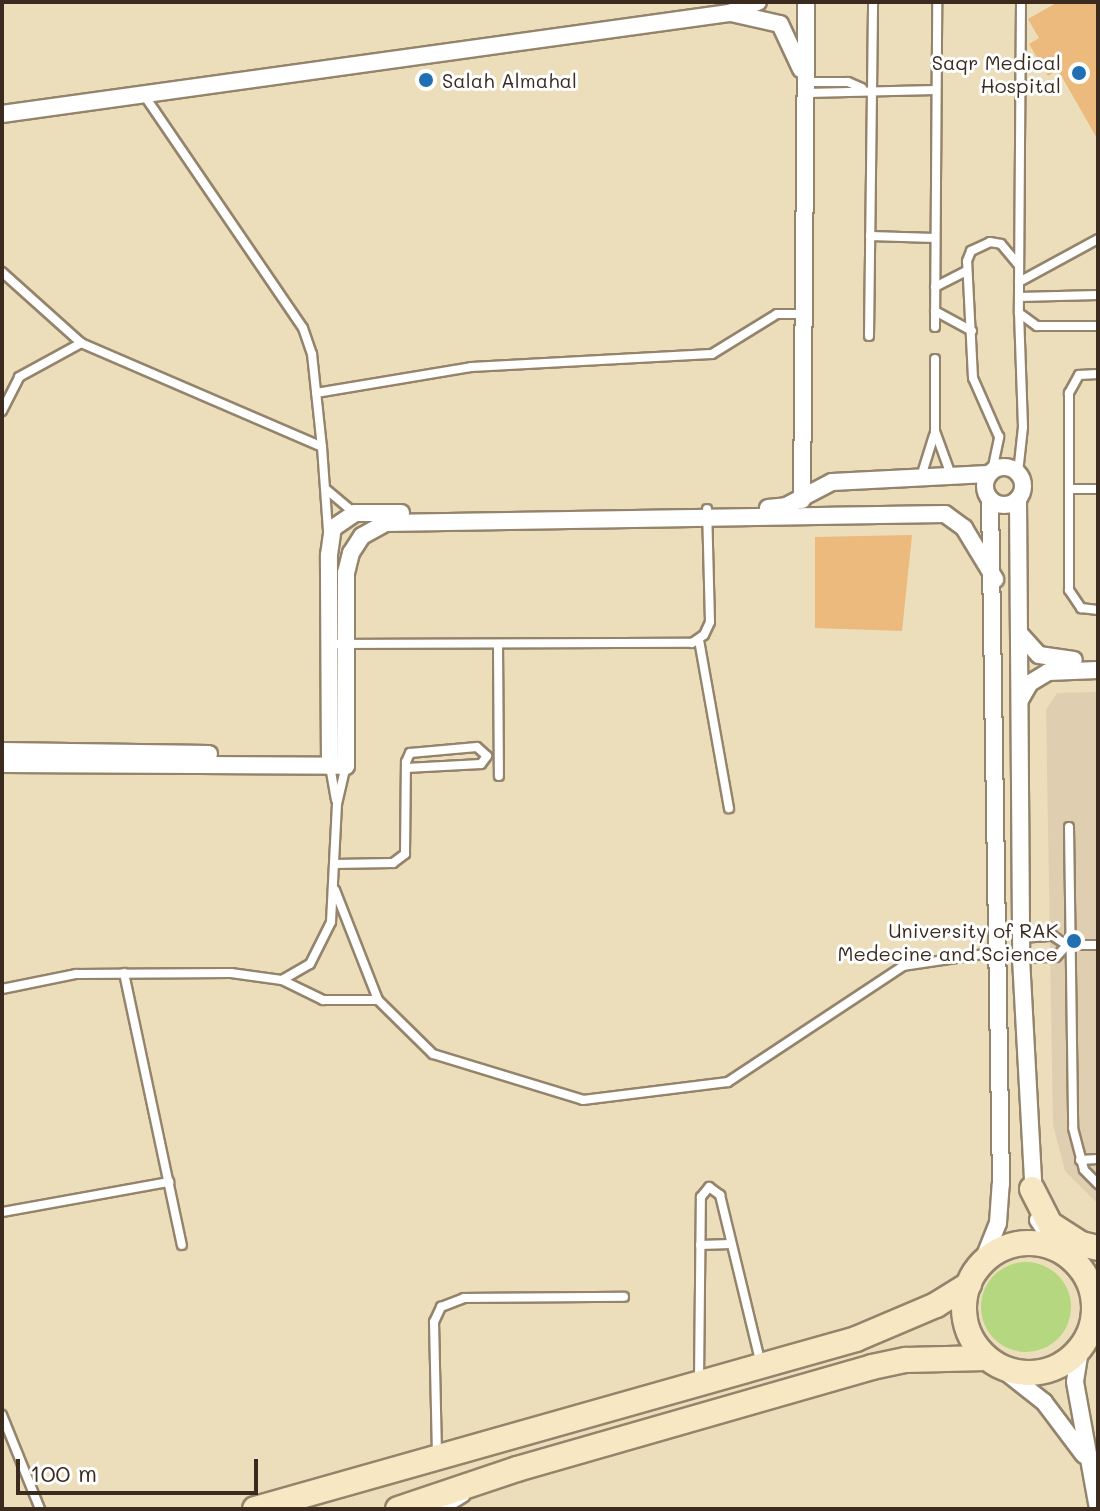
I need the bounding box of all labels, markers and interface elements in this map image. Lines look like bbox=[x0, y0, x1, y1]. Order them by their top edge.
place label: Saqr Medical Hospital bbox=[932, 50, 1061, 97]
marker: Saqr Medical Hospital bbox=[1068, 62, 1090, 84]
place label: Salah Almahal bbox=[442, 68, 577, 92]
marker: Salah Almahal bbox=[417, 71, 435, 89]
place label: University of RAK Medecine and Science bbox=[838, 918, 1058, 965]
marker: University of RAK Medecine and Science bbox=[1065, 932, 1083, 950]
scale bar bbox=[20, 1443, 262, 1493]
text: 100 m bbox=[30, 1457, 97, 1488]

